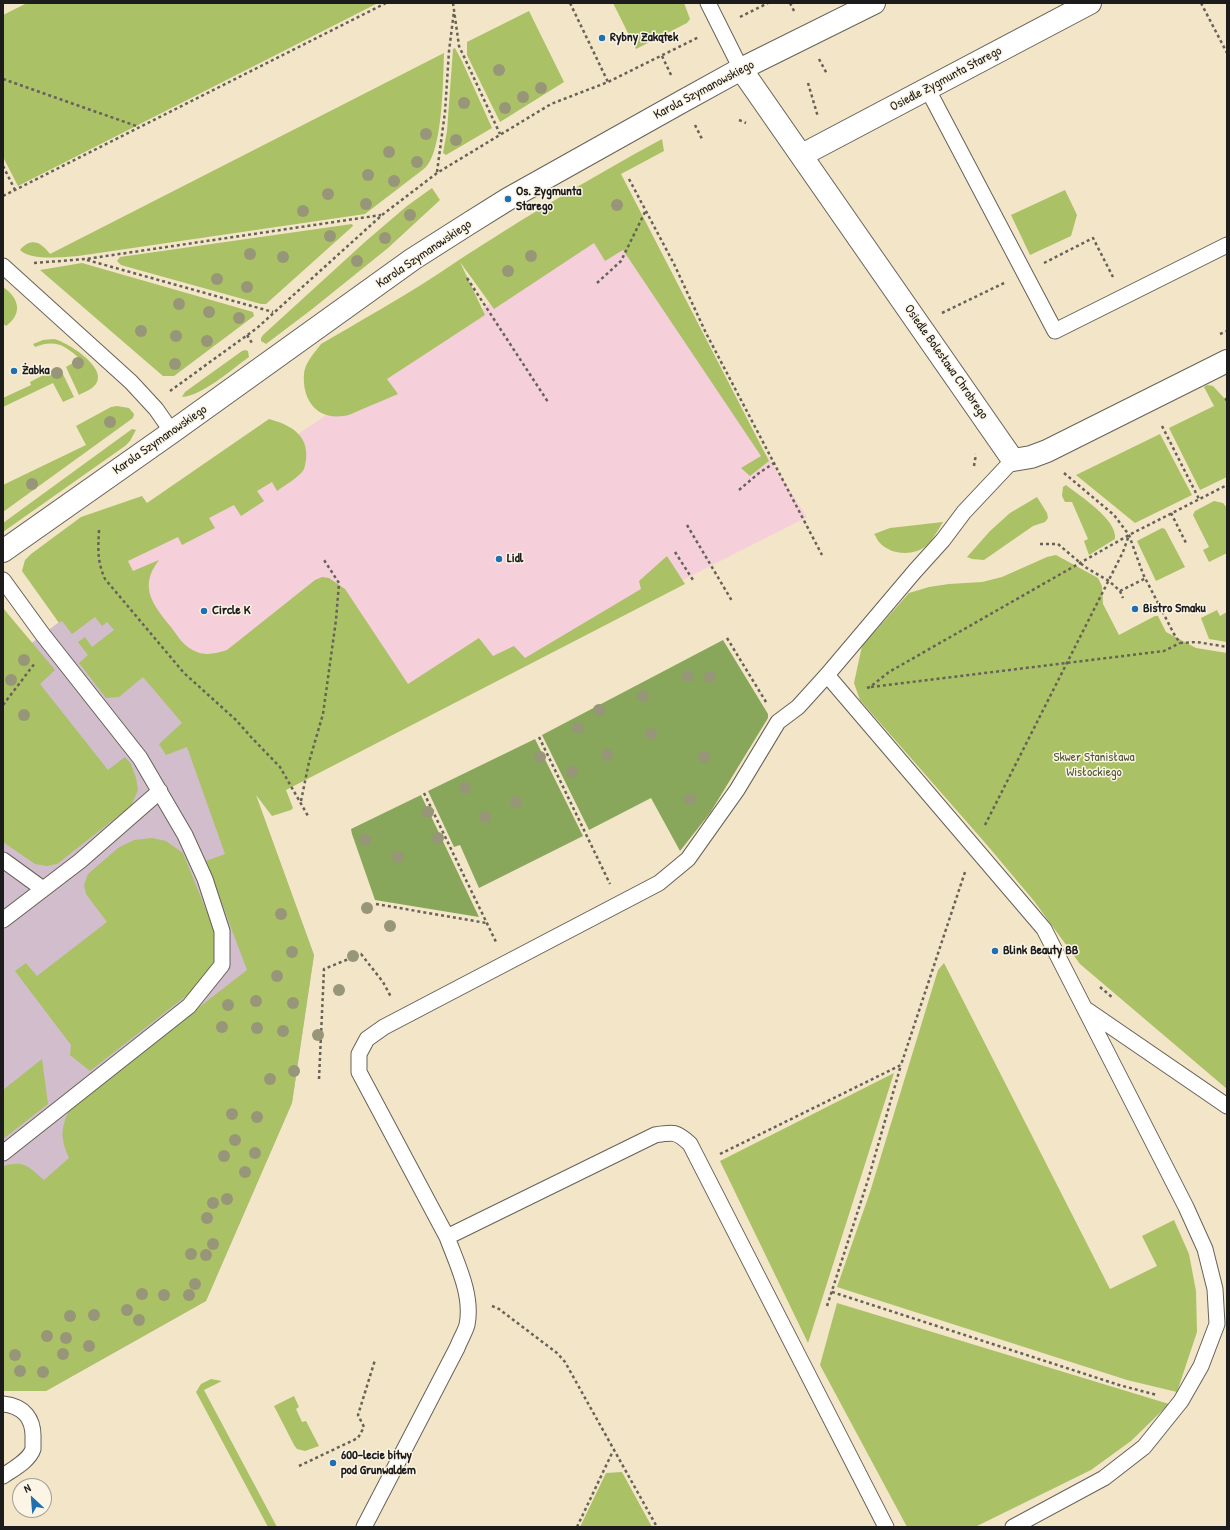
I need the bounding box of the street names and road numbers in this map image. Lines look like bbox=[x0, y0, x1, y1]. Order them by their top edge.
street label: Osiedle Zygmunta Starego bbox=[888, 43, 1004, 115]
street label: Karola Szymanowskiego bbox=[651, 57, 757, 123]
street label: Karola Szymanowskiego bbox=[374, 216, 474, 292]
street label: Osiedle Bolesława Chrobrego bbox=[901, 302, 991, 422]
street label: Karola Szymanowskiego bbox=[110, 402, 210, 478]

